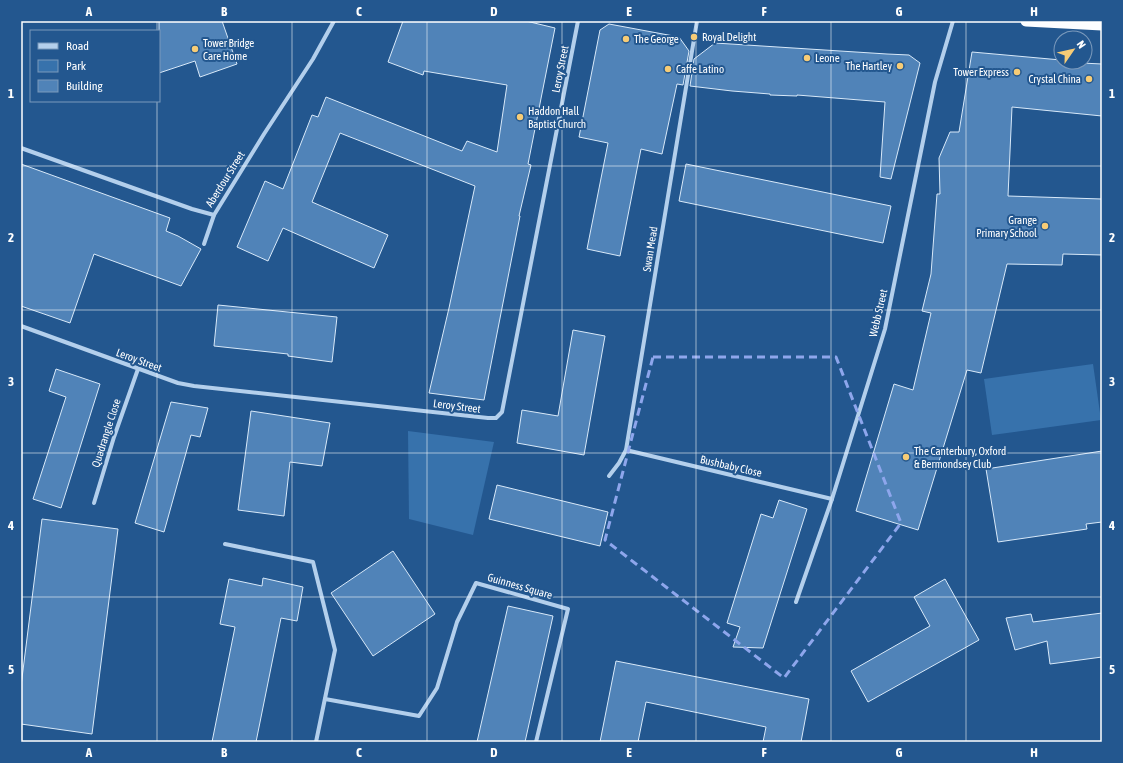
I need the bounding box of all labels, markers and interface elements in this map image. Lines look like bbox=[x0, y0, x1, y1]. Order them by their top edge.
text: A bbox=[85, 4, 93, 19]
text: B bbox=[221, 4, 228, 19]
text: C bbox=[356, 4, 362, 19]
text: D bbox=[490, 4, 498, 19]
text: E bbox=[626, 4, 632, 19]
text: F bbox=[761, 4, 767, 19]
text: G bbox=[896, 4, 903, 19]
text: H bbox=[1030, 4, 1038, 19]
legend bbox=[30, 30, 160, 102]
north arrow bbox=[1053, 30, 1093, 70]
place label: Royal Delight bbox=[702, 31, 756, 43]
marker: Royal Delight bbox=[689, 32, 699, 42]
place label: The George bbox=[634, 33, 679, 45]
marker: The George bbox=[621, 34, 631, 44]
place label: Tower Bridge Care Home bbox=[203, 37, 254, 62]
text: N bbox=[1074, 38, 1088, 50]
text: Road bbox=[66, 39, 89, 53]
marker: Tower Bridge Care Home bbox=[190, 44, 200, 54]
street label: Leroy Street bbox=[550, 44, 570, 94]
place label: Leone bbox=[815, 52, 840, 64]
marker: Leone bbox=[802, 53, 812, 63]
text: Park bbox=[66, 59, 87, 73]
place label: The Hartley bbox=[846, 60, 892, 72]
marker: The Hartley bbox=[895, 61, 905, 71]
place label: Caffe Latino bbox=[676, 63, 724, 75]
marker: Caffe Latino bbox=[663, 64, 673, 74]
place label: Tower Express bbox=[953, 66, 1009, 78]
marker: Tower Express bbox=[1012, 67, 1022, 77]
place label: Crystal China bbox=[1028, 73, 1081, 85]
marker: Crystal China bbox=[1084, 74, 1094, 84]
text: Building bbox=[66, 79, 104, 93]
text: 1 bbox=[8, 86, 14, 101]
text: 1 bbox=[1109, 86, 1115, 101]
place label: Haddon Hall Baptist Church bbox=[528, 105, 586, 130]
marker: Haddon Hall Baptist Church bbox=[515, 112, 525, 122]
street label: Aberdour Street bbox=[203, 149, 247, 209]
place label: Grange Primary School bbox=[976, 214, 1037, 239]
marker: Grange Primary School bbox=[1040, 221, 1050, 231]
street label: Swan Mead bbox=[641, 226, 659, 272]
text: 2 bbox=[8, 230, 14, 245]
text: 2 bbox=[1109, 230, 1115, 245]
street label: Webb Street bbox=[867, 288, 889, 338]
street label: Leroy Street bbox=[115, 346, 163, 374]
text: 3 bbox=[8, 374, 14, 389]
text: 3 bbox=[1109, 374, 1115, 389]
street label: Quadrangle Close bbox=[89, 397, 123, 469]
street label: Leroy Street bbox=[433, 397, 481, 415]
place label: The Canterbury, Oxford & Bermondsey Club bbox=[914, 445, 1006, 470]
marker: The Canterbury, Oxford & Bermondsey Club bbox=[901, 452, 911, 462]
street label: Bushbaby Close bbox=[699, 453, 763, 479]
text: 4 bbox=[7, 518, 14, 533]
text: 4 bbox=[1108, 518, 1115, 533]
street label: Guinness Square bbox=[486, 571, 554, 601]
text: 5 bbox=[8, 662, 14, 677]
text: 5 bbox=[1109, 662, 1115, 677]
text: A bbox=[85, 745, 93, 760]
text: B bbox=[221, 745, 228, 760]
text: C bbox=[356, 745, 362, 760]
text: D bbox=[490, 745, 498, 760]
text: E bbox=[626, 745, 632, 760]
text: F bbox=[761, 745, 767, 760]
text: G bbox=[896, 745, 903, 760]
text: H bbox=[1030, 745, 1038, 760]

